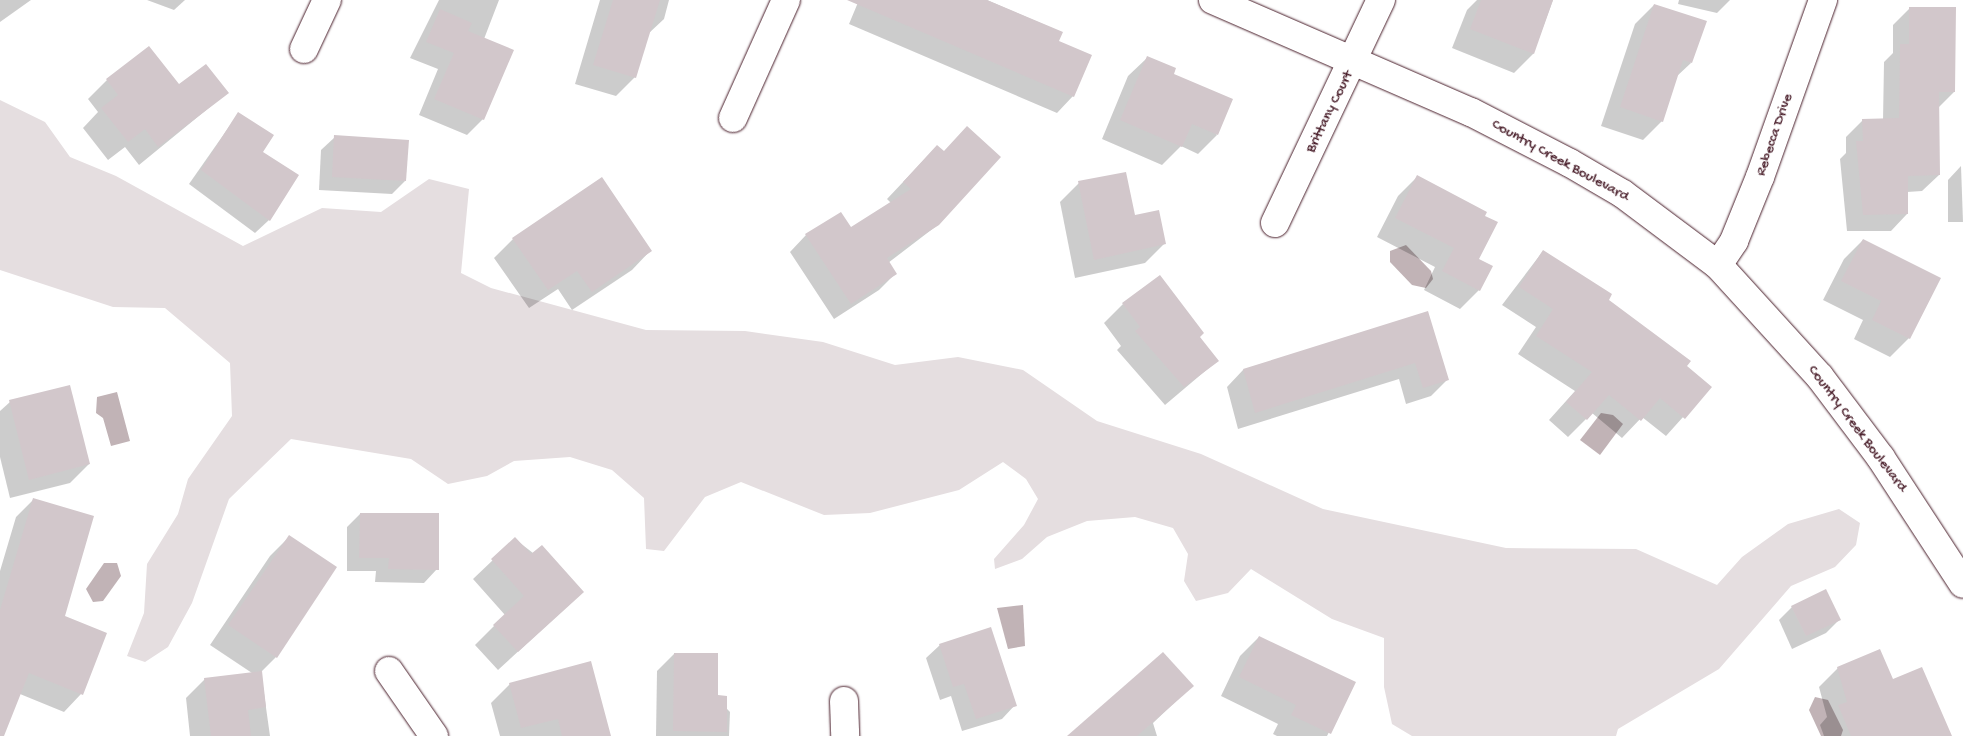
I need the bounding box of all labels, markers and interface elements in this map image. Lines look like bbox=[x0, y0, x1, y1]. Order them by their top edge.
street label: Brittany Court bbox=[1302, 68, 1358, 156]
street label: Rebecca Drive bbox=[1752, 91, 1798, 179]
street label: Country Creek Boulevard bbox=[1488, 116, 1632, 206]
street label: Country Creek Boulevard bbox=[1803, 362, 1911, 496]

